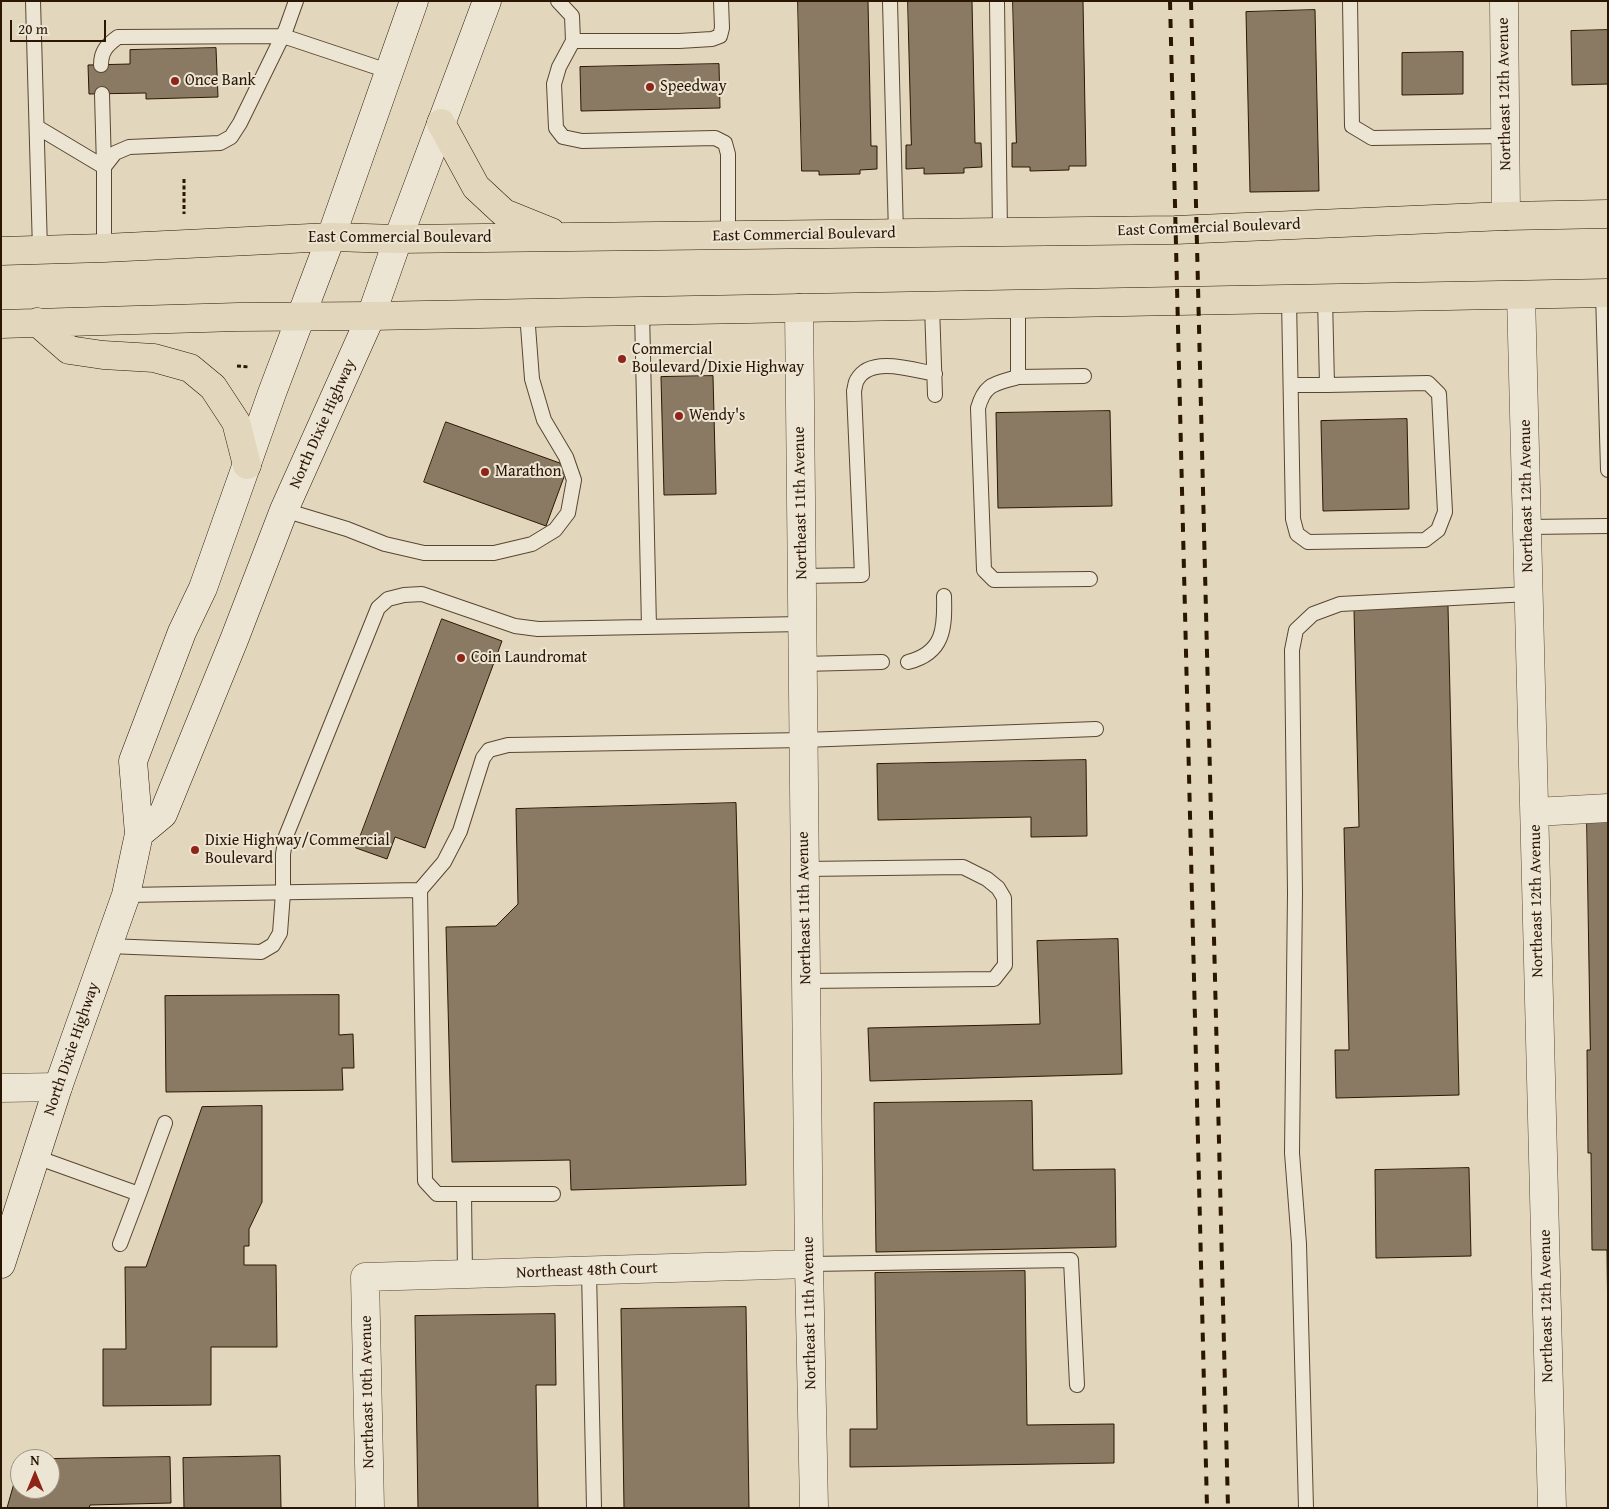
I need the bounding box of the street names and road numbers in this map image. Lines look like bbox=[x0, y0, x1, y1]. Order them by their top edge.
street label: Northeast 12th Avenue bbox=[1494, 17, 1516, 171]
street label: East Commercial Boulevard bbox=[1117, 215, 1301, 241]
street label: East Commercial Boulevard bbox=[712, 224, 896, 246]
street label: East Commercial Boulevard bbox=[308, 228, 492, 248]
street label: North Dixie Highway bbox=[286, 356, 360, 492]
street label: Northeast 12th Avenue bbox=[1516, 419, 1538, 573]
street label: Northeast 11th Avenue bbox=[790, 426, 812, 580]
street label: Northeast 12th Avenue bbox=[1526, 824, 1548, 978]
street label: Northeast 11th Avenue bbox=[794, 831, 816, 985]
street label: North Dixie Highway bbox=[40, 980, 104, 1118]
street label: Northeast 12th Avenue bbox=[1536, 1229, 1558, 1383]
street label: Northeast 11th Avenue bbox=[799, 1236, 821, 1390]
street label: Northeast 48th Court bbox=[516, 1259, 658, 1283]
street label: Northeast 10th Avenue bbox=[357, 1315, 379, 1469]

